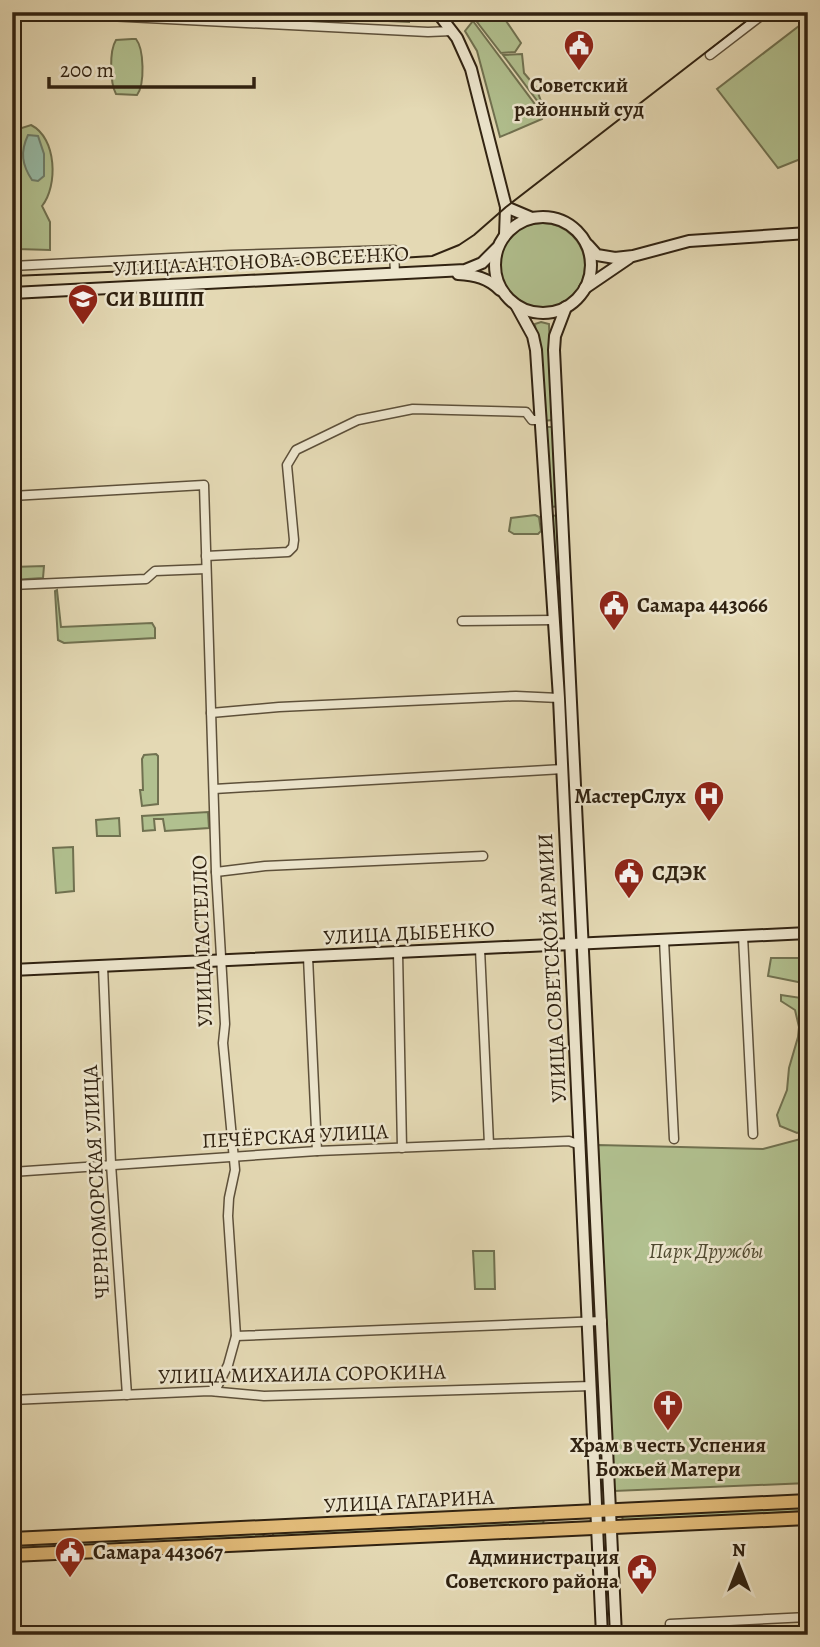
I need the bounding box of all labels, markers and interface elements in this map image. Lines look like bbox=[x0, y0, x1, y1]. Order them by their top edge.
public building icon: Советский районный суд bbox=[562, 28, 596, 72]
scale bar bbox=[49, 46, 254, 90]
text: 200 m bbox=[60, 56, 114, 84]
place label: Советский районный суд bbox=[514, 71, 644, 123]
street label: УЛИЦА АНТОНОВА-ОВСЕЕНКО bbox=[112, 239, 410, 283]
school or university icon: СИ ВШПП bbox=[66, 282, 100, 326]
place label: СИ ВШПП bbox=[106, 285, 205, 313]
public building icon: Самара 443066 bbox=[597, 588, 631, 632]
place label: Самара 443066 bbox=[637, 591, 768, 619]
hospital icon: МастерСлух bbox=[692, 779, 726, 823]
place label: МастерСлух bbox=[574, 782, 686, 810]
street label: УЛИЦА СОВЕТСКОЙ АРМИИ bbox=[531, 833, 573, 1103]
street label: УЛИЦА ГАСТЕЛЛО bbox=[185, 854, 219, 1028]
public building icon: СДЭК bbox=[612, 856, 646, 900]
place label: СДЭК bbox=[652, 859, 706, 887]
street label: УЛИЦА ДЫБЕНКО bbox=[323, 915, 495, 951]
street label: ЧЕРНОМОРСКАЯ УЛИЦА bbox=[76, 1064, 116, 1300]
street label: ПЕЧЁРСКАЯ УЛИЦА bbox=[201, 1117, 390, 1155]
park label: Парк Дружбы bbox=[649, 1237, 763, 1265]
street label: УЛИЦА МИХАИЛА СОРОКИНА bbox=[158, 1357, 447, 1391]
church icon: Храм в честь Успения Божьей Матери bbox=[651, 1388, 685, 1432]
place label: Храм в честь Успения Божьей Матери bbox=[570, 1431, 766, 1483]
street label: УЛИЦА ГАГАРИНА bbox=[323, 1483, 496, 1519]
north arrow bbox=[704, 1532, 774, 1602]
public building icon: Самара 443067 bbox=[53, 1535, 87, 1579]
text: N bbox=[732, 1537, 746, 1563]
place label: Самара 443067 bbox=[93, 1538, 223, 1566]
place label: Администрация Советского района bbox=[445, 1543, 619, 1595]
public building icon: Администрация Советского района bbox=[625, 1552, 659, 1596]

